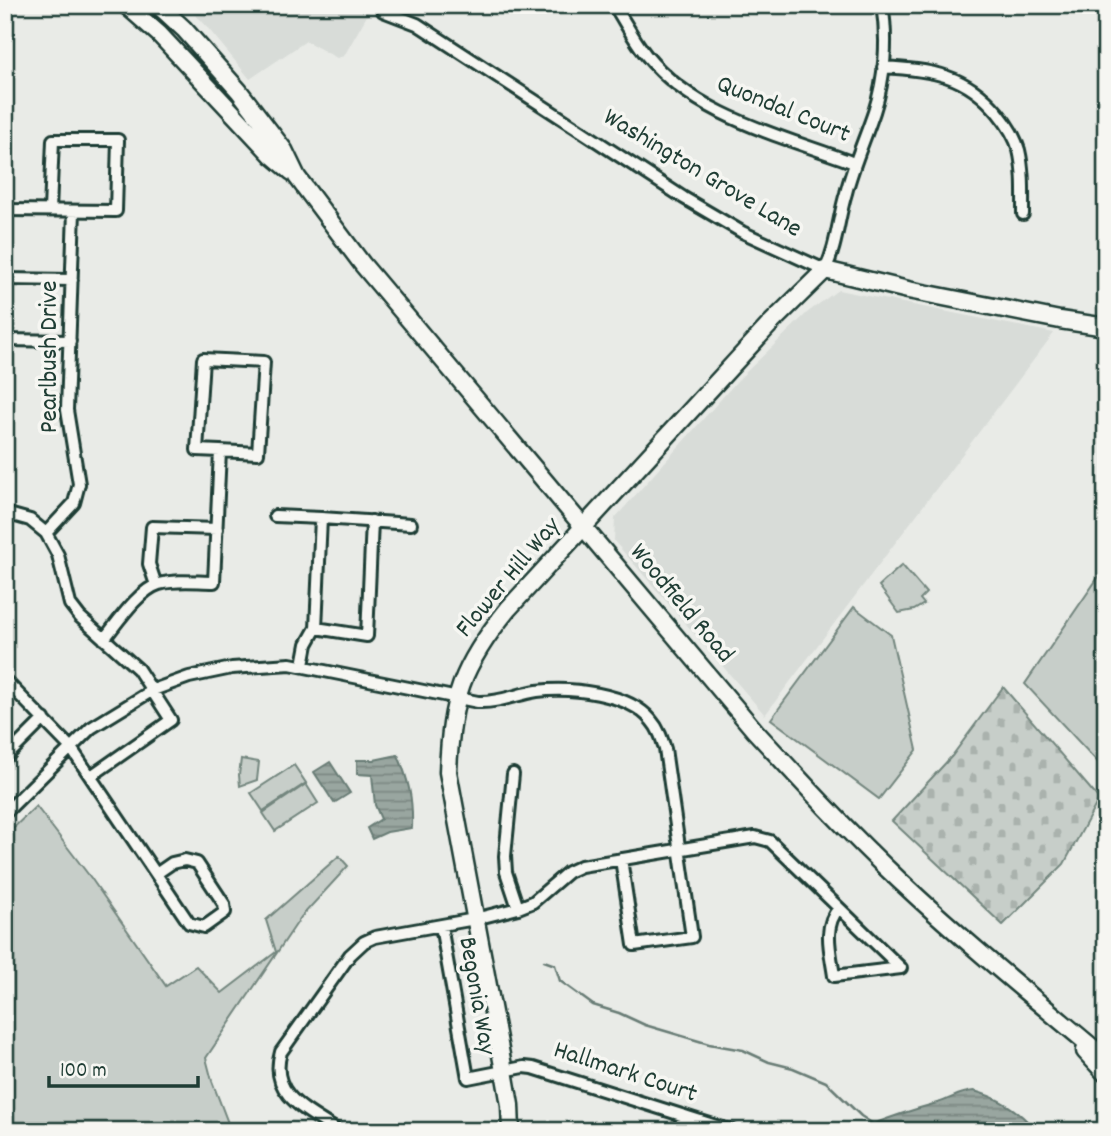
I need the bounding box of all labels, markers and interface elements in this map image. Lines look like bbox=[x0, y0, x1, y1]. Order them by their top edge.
street label: Quondal Court bbox=[711, 66, 856, 154]
street label: Washington Grove Lane bbox=[596, 100, 808, 248]
street label: Pearlbush Drive bbox=[32, 281, 69, 433]
street label: Flower Hill Way bbox=[448, 509, 571, 646]
street label: Woodfield Road bbox=[620, 536, 742, 672]
street label: Begonia Way bbox=[447, 934, 505, 1058]
street label: Hallmark Court bbox=[548, 1032, 702, 1114]
scale bar bbox=[49, 1045, 198, 1089]
text: 100 m bbox=[60, 1057, 107, 1087]

